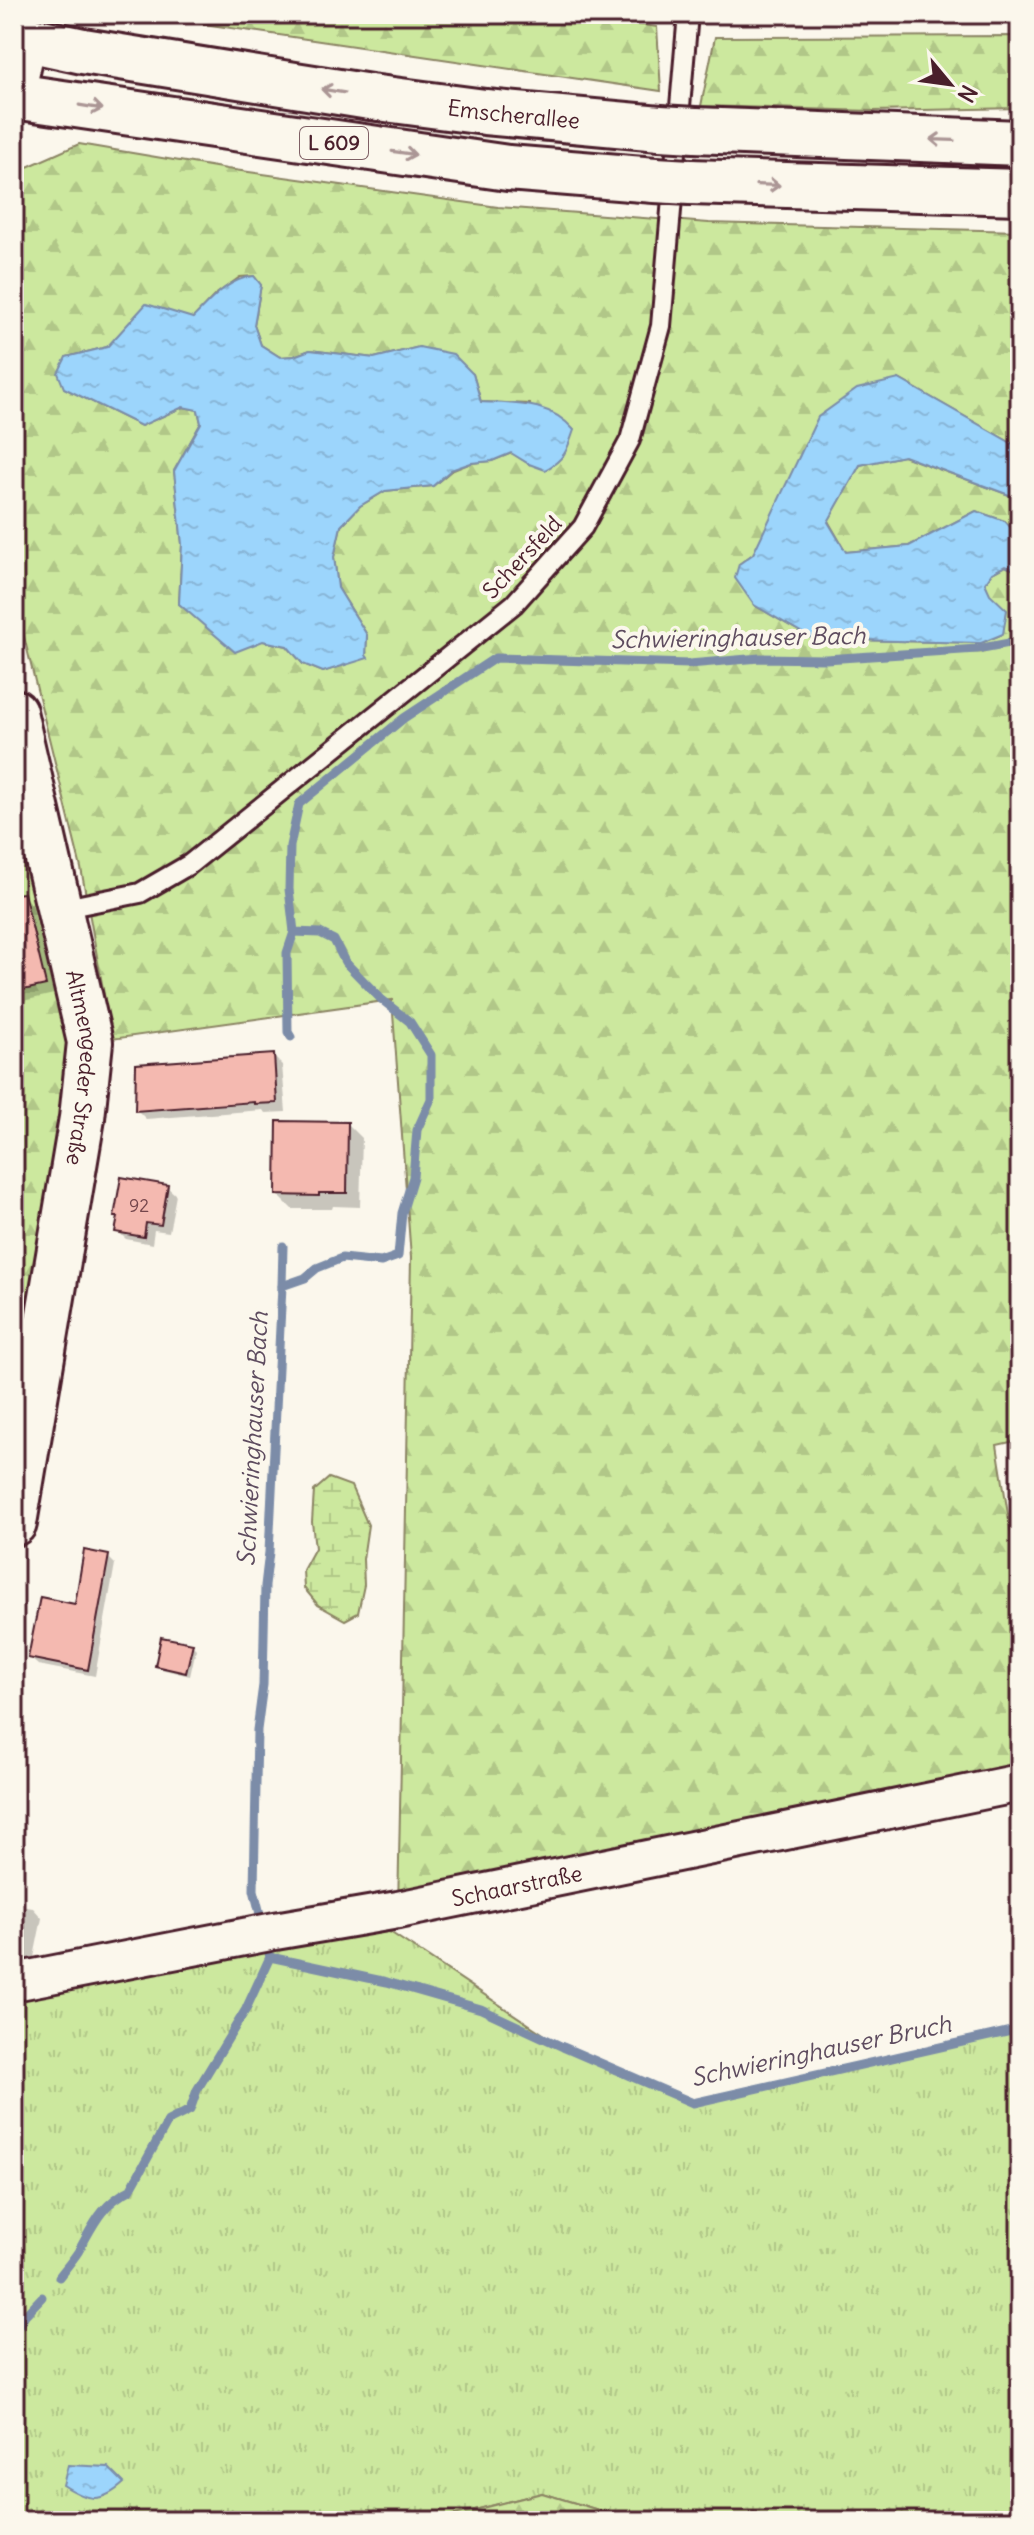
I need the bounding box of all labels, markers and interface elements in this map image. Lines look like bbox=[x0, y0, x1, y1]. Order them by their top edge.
north arrow bbox=[910, 44, 990, 124]
text: N bbox=[952, 80, 983, 107]
one-way arrow bbox=[320, 83, 346, 98]
street label: Emscherallee bbox=[446, 93, 581, 135]
one-way arrow bbox=[78, 101, 103, 116]
road number: L 609 bbox=[300, 127, 368, 159]
one-way arrow bbox=[929, 132, 956, 147]
one-way arrow bbox=[391, 146, 416, 161]
one-way arrow bbox=[754, 178, 781, 193]
street label: Schersfeld bbox=[477, 510, 568, 604]
water label: Schwieringhauser Bach bbox=[610, 620, 867, 654]
street label: Altmengeder Straße bbox=[60, 967, 104, 1168]
house number: 92 bbox=[129, 1194, 149, 1217]
water label: Schwieringhauser Bach bbox=[230, 1310, 274, 1567]
street label: Schaarstraße bbox=[449, 1859, 585, 1913]
water label: Schwieringhauser Bruch bbox=[688, 2008, 955, 2092]

